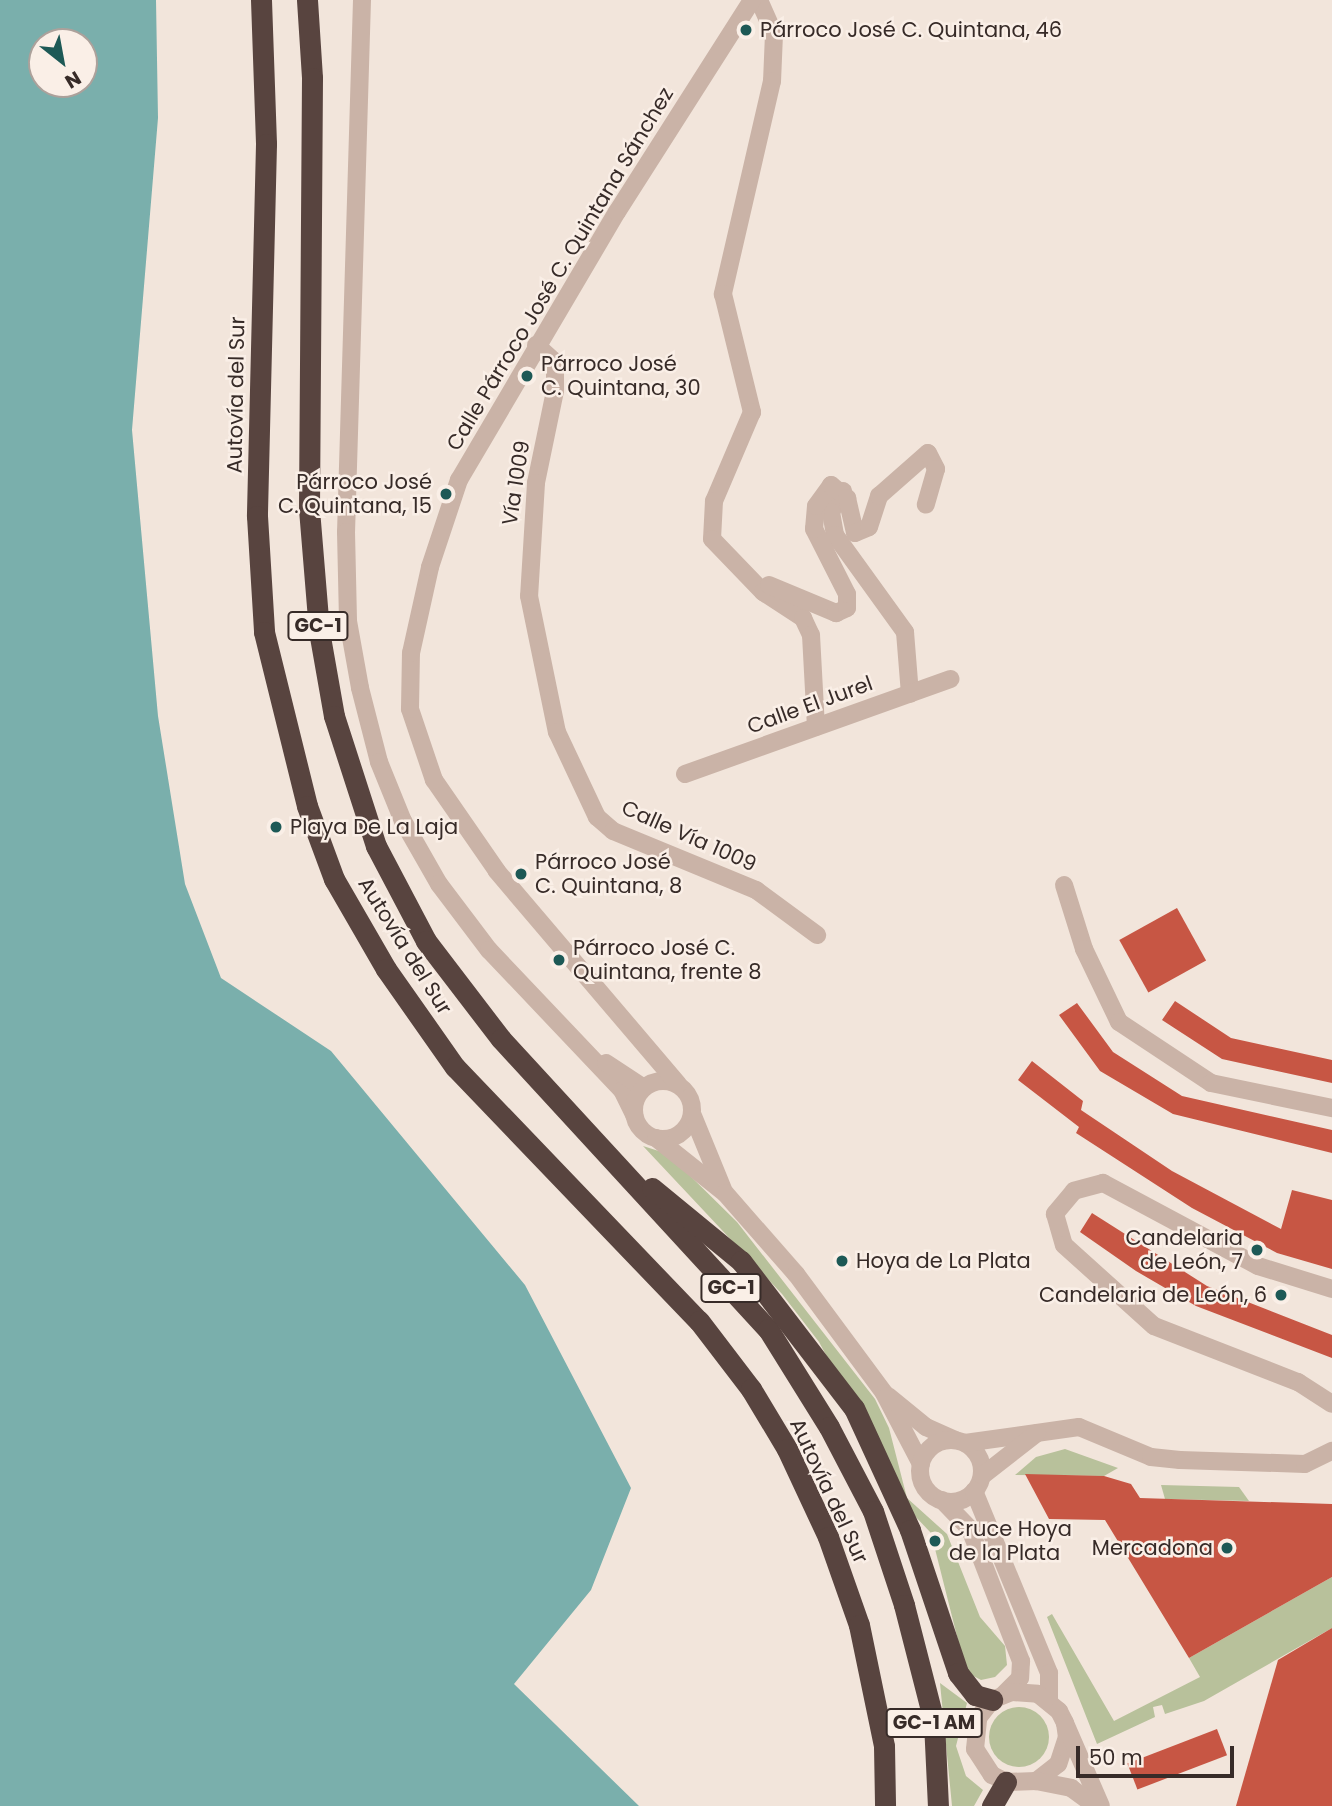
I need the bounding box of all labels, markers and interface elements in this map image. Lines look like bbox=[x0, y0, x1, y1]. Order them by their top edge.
place label: Párroco José C. Quintana, 46 bbox=[760, 17, 1062, 43]
marker: Párroco José C. Quintana, 46 bbox=[738, 22, 754, 38]
north arrow bbox=[28, 28, 98, 98]
text: N bbox=[60, 64, 86, 95]
street label: Calle Párroco José C. Quintana Sánchez bbox=[441, 83, 679, 455]
street label: Autovía del Sur bbox=[222, 316, 250, 474]
place label: Párroco José C. Quintana, 30 bbox=[541, 351, 701, 401]
marker: Párroco José C. Quintana, 30 bbox=[519, 368, 535, 384]
street label: Vía 1009 bbox=[497, 439, 535, 527]
place label: Párroco José C. Quintana, 15 bbox=[278, 469, 432, 519]
marker: Párroco José C. Quintana, 15 bbox=[438, 486, 454, 502]
road number: GC-1 bbox=[286, 610, 350, 642]
street label: Calle El Jurel bbox=[744, 671, 876, 739]
street label: Calle Vía 1009 bbox=[618, 795, 760, 877]
place label: Playa De La Laja bbox=[290, 814, 458, 840]
marker: Playa De La Laja bbox=[268, 819, 284, 835]
place label: Párroco José C. Quintana, 8 bbox=[535, 849, 682, 899]
marker: Párroco José C. Quintana, 8 bbox=[513, 866, 529, 882]
street label: Autovía del Sur bbox=[353, 873, 457, 1019]
place label: Párroco José C. Quintana, frente 8 bbox=[573, 935, 762, 985]
marker: Párroco José C. Quintana, frente 8 bbox=[551, 952, 567, 968]
place label: Candelaria de León, 7 bbox=[1125, 1225, 1243, 1275]
marker: Candelaria de León, 7 bbox=[1249, 1242, 1265, 1258]
place label: Hoya de La Plata bbox=[856, 1248, 1031, 1274]
marker: Hoya de La Plata bbox=[834, 1253, 850, 1269]
road number: GC-1 bbox=[700, 1272, 762, 1304]
place label: Candelaria de León, 6 bbox=[1039, 1282, 1267, 1308]
marker: Candelaria de León, 6 bbox=[1273, 1287, 1289, 1303]
street label: Autovía del Sur bbox=[784, 1415, 874, 1567]
place label: Cruce Hoya de la Plata bbox=[949, 1516, 1072, 1566]
marker: Cruce Hoya de la Plata bbox=[927, 1533, 943, 1549]
place label: Mercadona bbox=[1092, 1535, 1213, 1561]
marker: Mercadona bbox=[1219, 1540, 1235, 1556]
road number: GC-1 AM bbox=[885, 1708, 983, 1738]
scale bar bbox=[1080, 1732, 1238, 1776]
text: 50 m bbox=[1089, 1743, 1143, 1772]

